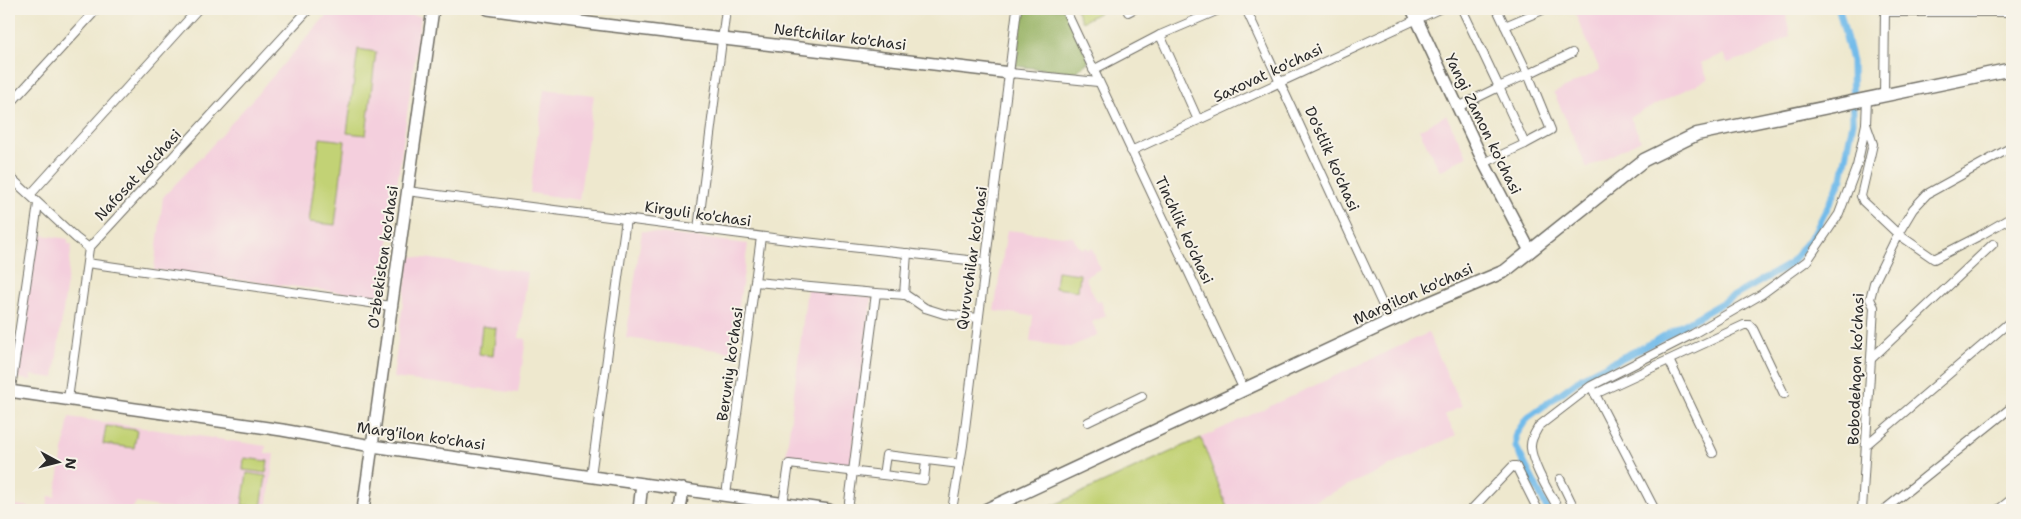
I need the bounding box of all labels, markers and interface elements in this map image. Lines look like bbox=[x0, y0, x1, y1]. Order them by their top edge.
street label: Neftchilar ko'chasi bbox=[773, 19, 907, 55]
street label: Saxovat ko'chasi bbox=[1210, 39, 1326, 107]
street label: Yangi Zamon ko'chasi bbox=[1440, 50, 1526, 198]
street label: Do'stlik ko'chasi bbox=[1300, 103, 1364, 215]
street label: Nafosat ko'chasi bbox=[90, 125, 186, 225]
street label: Tinchlik ko'chasi bbox=[1150, 173, 1218, 287]
street label: O'zbekiston ko'chasi bbox=[363, 184, 403, 330]
street label: Quruvchilar ko'chasi bbox=[952, 185, 992, 331]
street label: Kirguli ko'chasi bbox=[643, 197, 753, 231]
street label: Marg'ilon ko'chasi bbox=[1350, 259, 1476, 329]
street label: Bobodehqon koʼchasi bbox=[1843, 293, 1869, 445]
street label: Beruniy ko'chasi bbox=[712, 306, 748, 422]
street label: Marg'ilon ko'chasi bbox=[356, 417, 486, 455]
north arrow bbox=[32, 436, 82, 486]
text: N bbox=[61, 457, 81, 470]

